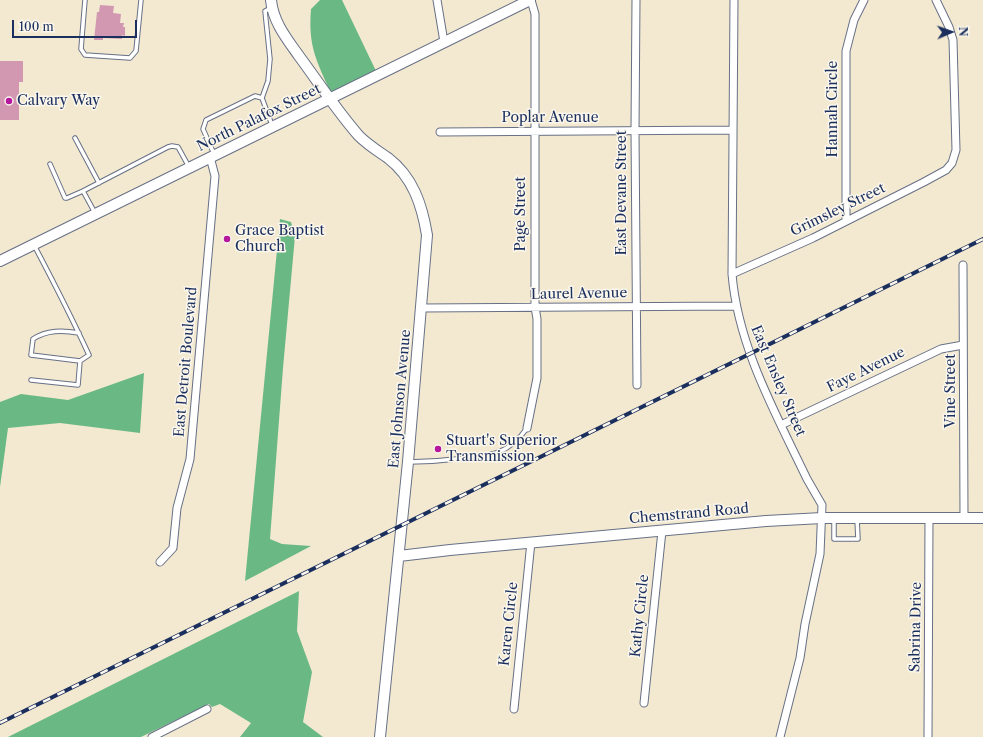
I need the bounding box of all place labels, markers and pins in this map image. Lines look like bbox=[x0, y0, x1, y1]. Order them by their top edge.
place label: Calvary Way bbox=[17, 93, 100, 109]
marker: Calvary Way bbox=[4, 96, 14, 106]
place label: Grace Baptist Church bbox=[235, 223, 324, 256]
marker: Grace Baptist Church bbox=[222, 234, 232, 244]
place label: Stuart's Superior Transmission bbox=[446, 433, 557, 466]
marker: Stuart's Superior Transmission bbox=[433, 444, 443, 454]

